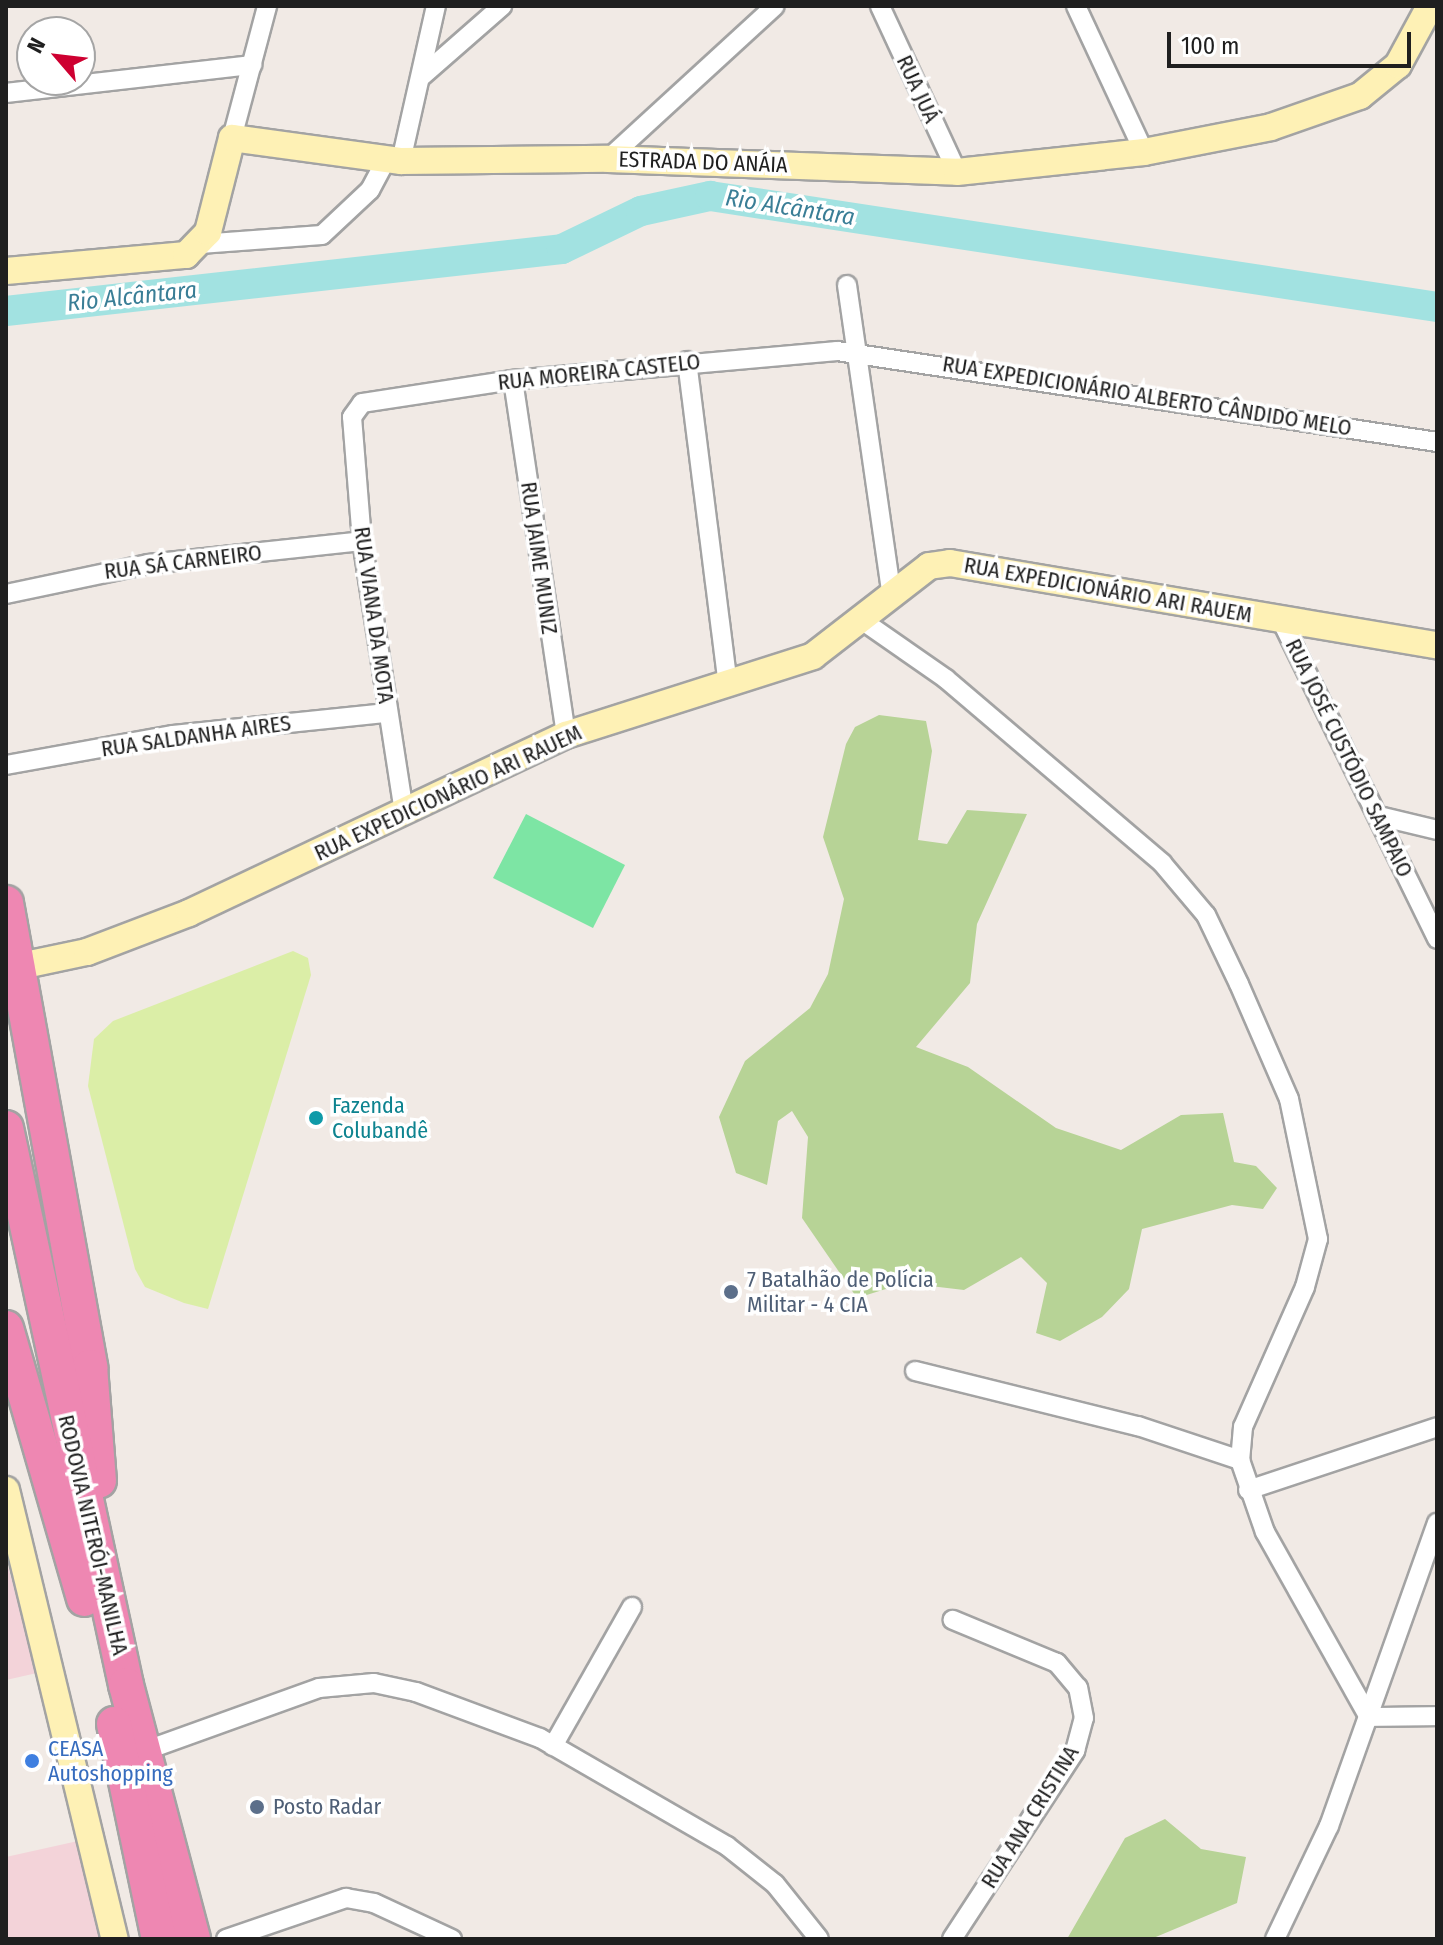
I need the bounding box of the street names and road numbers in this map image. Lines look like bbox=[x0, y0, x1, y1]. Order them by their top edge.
street label: RUA JUÁ bbox=[891, 51, 945, 127]
street label: ESTRADA DO ANÁIA bbox=[618, 146, 788, 178]
street label: RUA MOREIRA CASTELO bbox=[496, 348, 702, 396]
street label: RUA EXPEDICIONÁRIO ALBERTO CÂNDIDO MELO bbox=[941, 351, 1353, 441]
street label: RUA JAIME MUNIZ bbox=[515, 480, 563, 636]
street label: RUA VIANA DA MOTA bbox=[349, 525, 399, 705]
street label: RUA SÁ CARNEIRO bbox=[103, 539, 263, 585]
street label: RUA EXPEDICIONÁRIO ARI RAUEM bbox=[962, 552, 1254, 628]
street label: RUA JOSÉ CUSTÓDIO SAMPAIO bbox=[1280, 635, 1418, 881]
street label: RUA SALDANHA AIRES bbox=[99, 710, 293, 762]
street label: RUA EXPEDICIONÁRIO ARI RAUEM bbox=[310, 719, 586, 867]
street label: RODOVIA NITERÓI-MANILHA bbox=[52, 1412, 134, 1658]
street label: RUA ANA CRISTINA bbox=[976, 1741, 1084, 1893]

